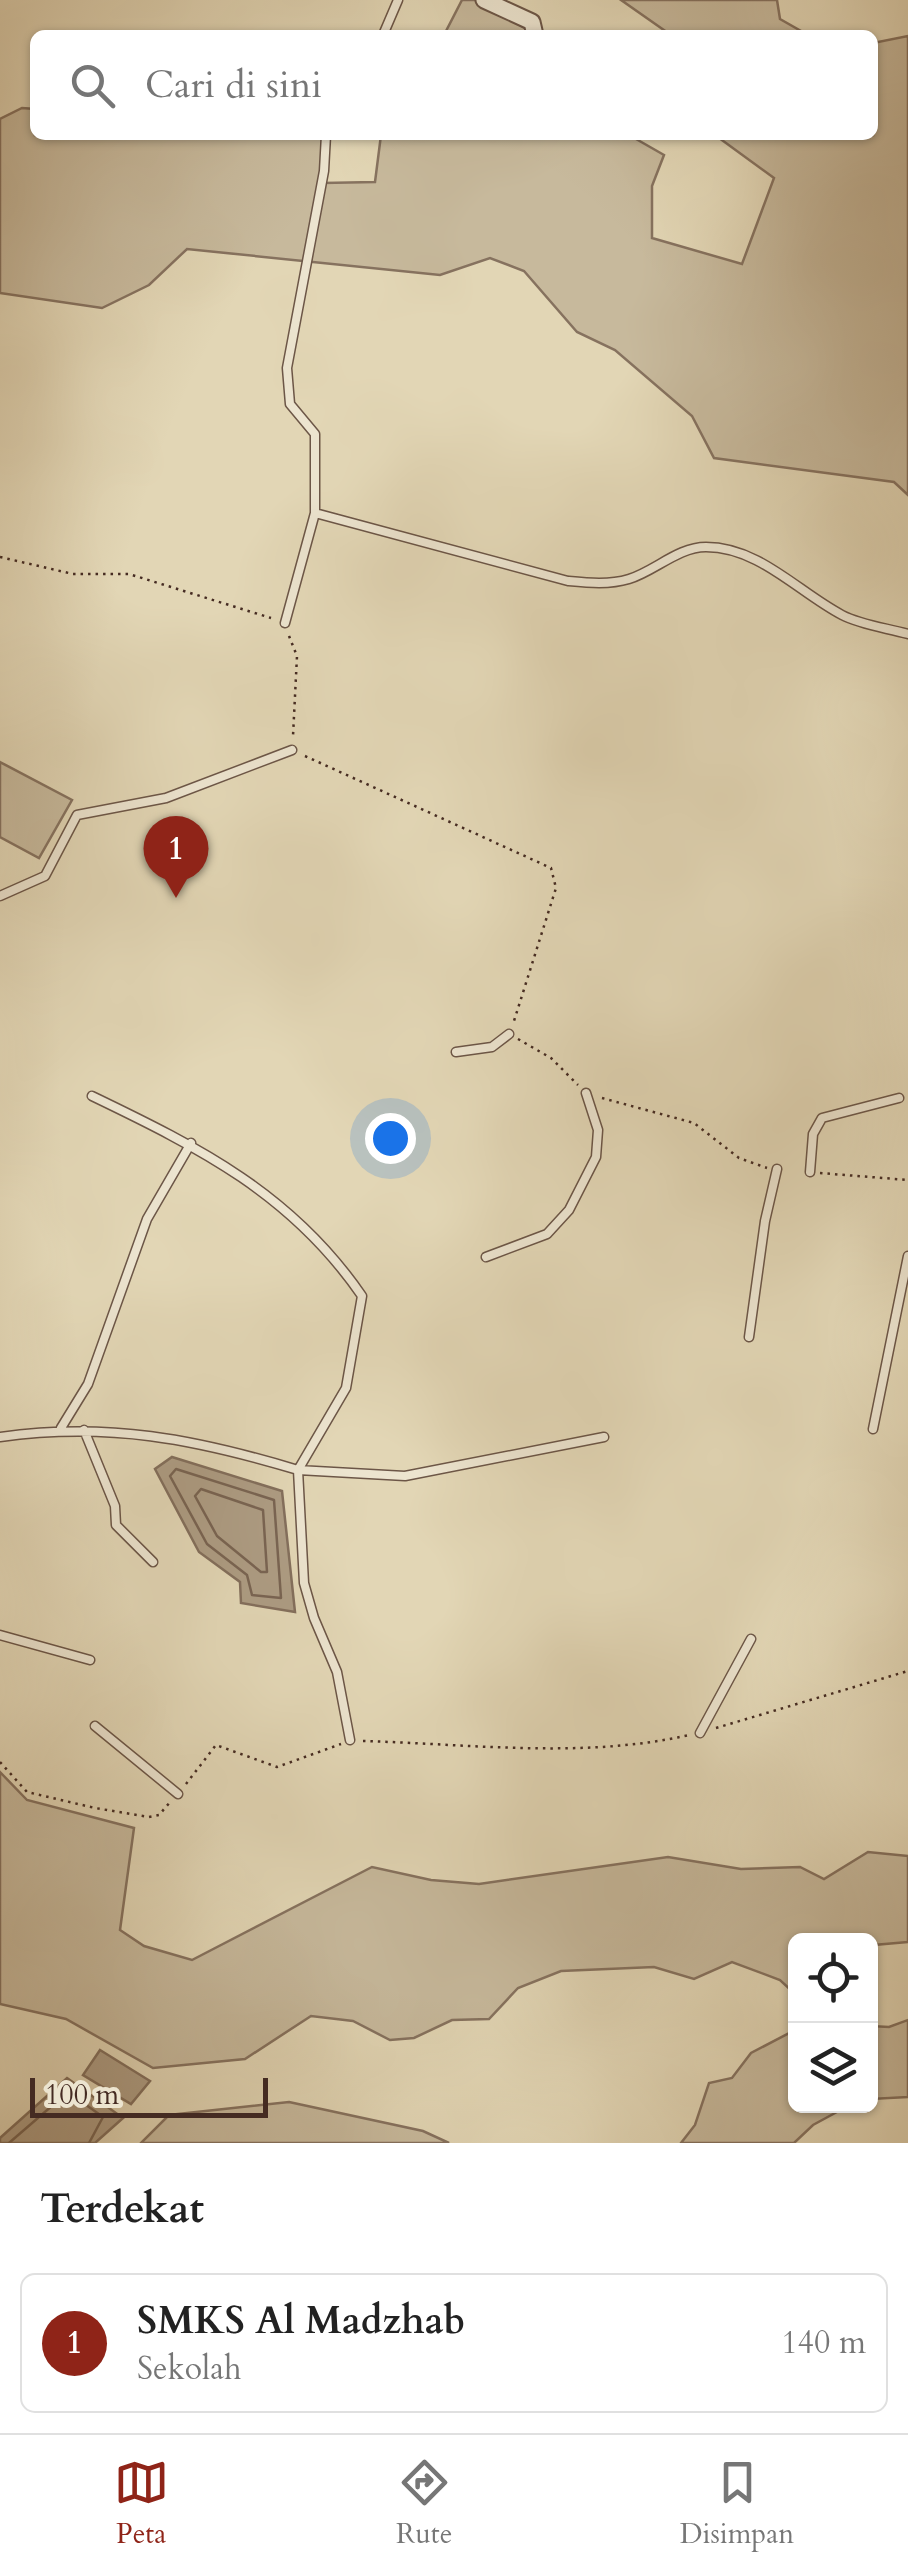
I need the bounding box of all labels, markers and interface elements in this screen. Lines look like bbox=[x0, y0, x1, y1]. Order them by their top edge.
search box bbox=[30, 30, 878, 140]
icon: search bbox=[65, 58, 120, 113]
text: Cari di sini bbox=[145, 59, 322, 111]
pin: 1 bbox=[144, 816, 208, 898]
your location bbox=[365, 1113, 416, 1164]
map controls bbox=[788, 1933, 878, 2113]
button: locate bbox=[788, 1933, 878, 2023]
button: layers bbox=[788, 2023, 878, 2113]
scale bar bbox=[30, 2073, 268, 2118]
text: 100 m bbox=[45, 2076, 119, 2114]
text: Terdekat bbox=[40, 2180, 204, 2237]
text: SMKS Al Madzhab bbox=[137, 2295, 465, 2347]
text: 1 bbox=[66, 2321, 83, 2365]
text: 140 m bbox=[781, 2321, 866, 2365]
text: Sekolah bbox=[137, 2347, 242, 2391]
tab: Peta bbox=[114, 2455, 169, 2553]
tab: Rute bbox=[396, 2455, 452, 2553]
tab: Disimpan bbox=[680, 2455, 794, 2553]

